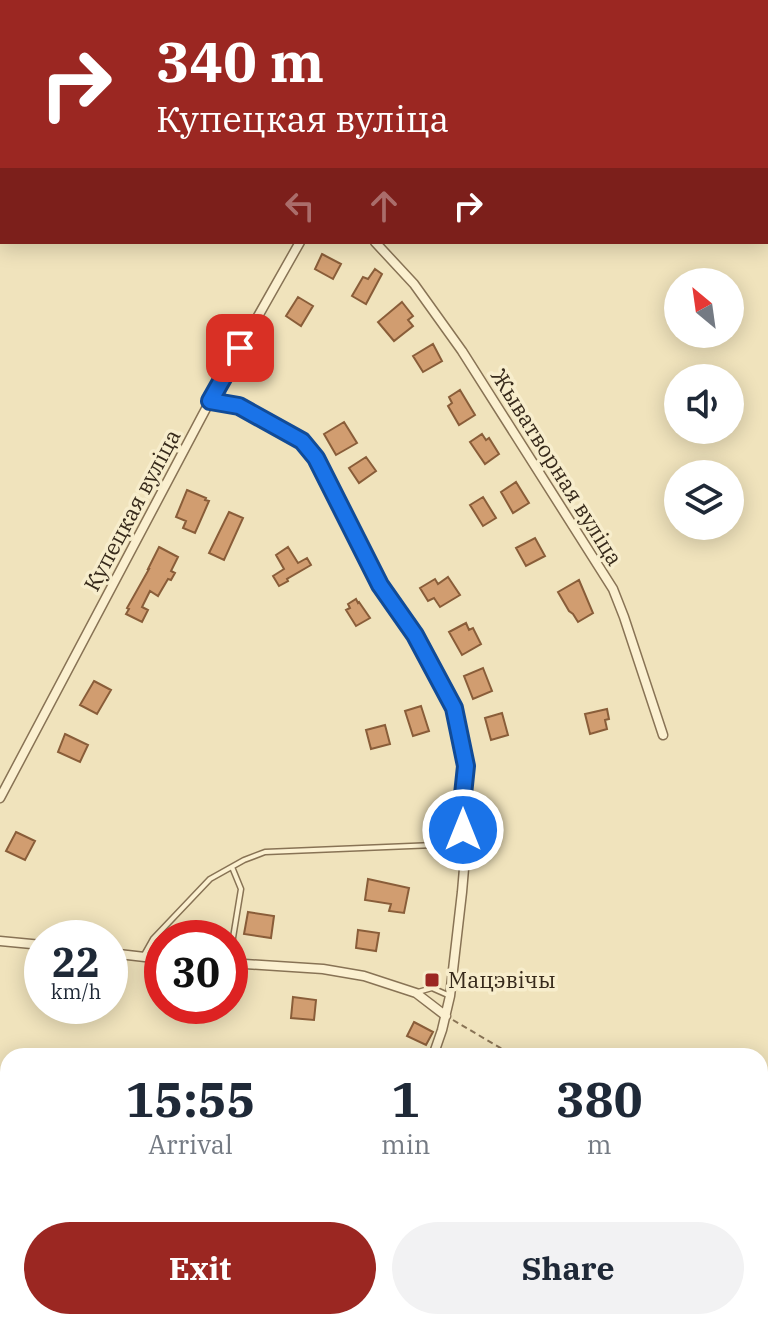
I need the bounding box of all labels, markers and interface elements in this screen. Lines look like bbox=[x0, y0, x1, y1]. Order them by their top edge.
text: 340 m bbox=[156, 25, 324, 97]
icon: right bbox=[24, 32, 128, 136]
text: Купецкая вуліца bbox=[156, 95, 449, 142]
icon: left bbox=[278, 184, 322, 228]
icon: ahead bbox=[362, 184, 406, 228]
icon: right bbox=[446, 184, 490, 228]
north arrow bbox=[664, 268, 744, 348]
map controls bbox=[664, 268, 744, 540]
pin bbox=[206, 314, 274, 382]
icon: arrive bbox=[218, 326, 262, 370]
street label: Жыватворная вуліца bbox=[485, 363, 630, 571]
button: sound bbox=[664, 364, 744, 444]
street label: Купецкая вуліца bbox=[77, 424, 186, 596]
button: layers bbox=[664, 460, 744, 540]
position arrow bbox=[421, 788, 505, 872]
speed limit sign: 30 bbox=[144, 920, 248, 1024]
text: 22 bbox=[52, 936, 100, 988]
place label: Мацэвічы bbox=[448, 965, 556, 994]
marker: Мацэвічы bbox=[423, 971, 441, 989]
text: km/h bbox=[51, 978, 101, 1005]
text: 15:55 bbox=[126, 1068, 255, 1130]
text: 1 bbox=[391, 1068, 420, 1130]
text: 380 bbox=[556, 1068, 642, 1130]
text: Arrival bbox=[148, 1127, 233, 1161]
text: min bbox=[381, 1127, 430, 1161]
text: m bbox=[587, 1127, 612, 1161]
button: Exit bbox=[24, 1222, 376, 1314]
button: Share bbox=[392, 1222, 744, 1314]

